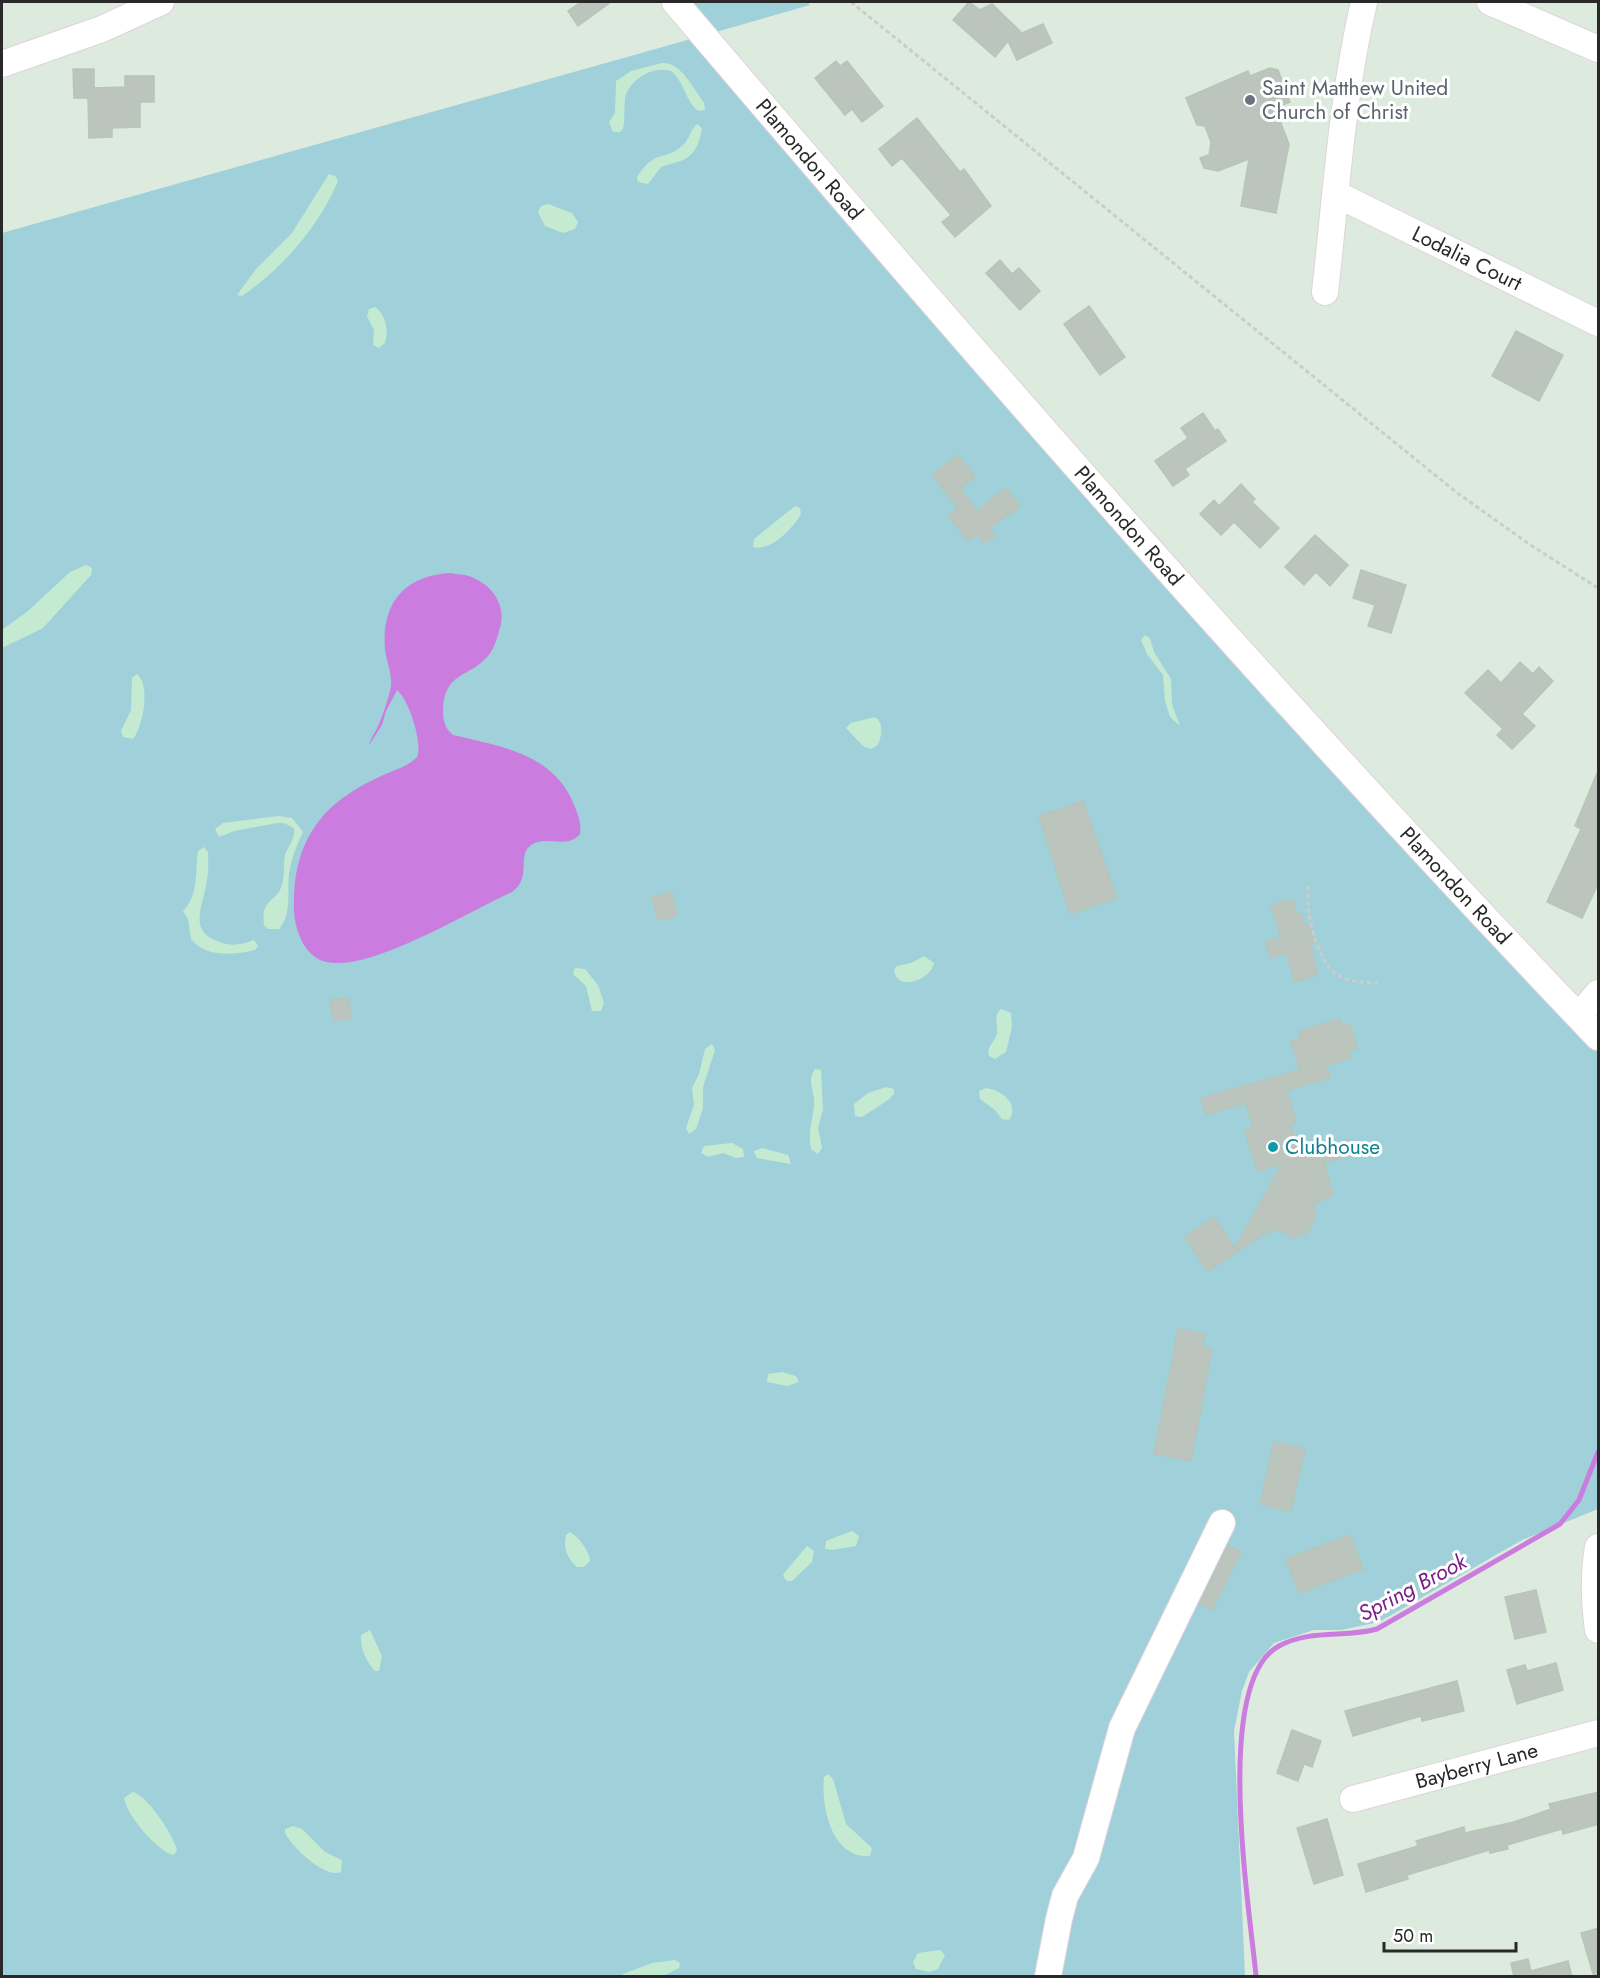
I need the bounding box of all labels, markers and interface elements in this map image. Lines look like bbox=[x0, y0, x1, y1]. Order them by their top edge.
place label: Saint Matthew United Church of Christ bbox=[1262, 73, 1448, 127]
street label: Plamondon Road bbox=[749, 92, 870, 227]
marker: Saint Matthew United Church of Christ bbox=[1243, 93, 1257, 107]
street label: Lodalia Court bbox=[1407, 219, 1527, 298]
street label: Plamondon Road bbox=[1067, 459, 1190, 592]
street label: Plamondon Road bbox=[1393, 820, 1518, 951]
place label: Clubhouse bbox=[1285, 1132, 1380, 1162]
marker: Clubhouse bbox=[1266, 1140, 1280, 1154]
water label: Spring Brook bbox=[1352, 1544, 1473, 1629]
street label: Bayberry Lane bbox=[1412, 1735, 1541, 1797]
scale bar bbox=[1384, 1915, 1516, 1953]
text: 50 m bbox=[1393, 1923, 1433, 1949]

